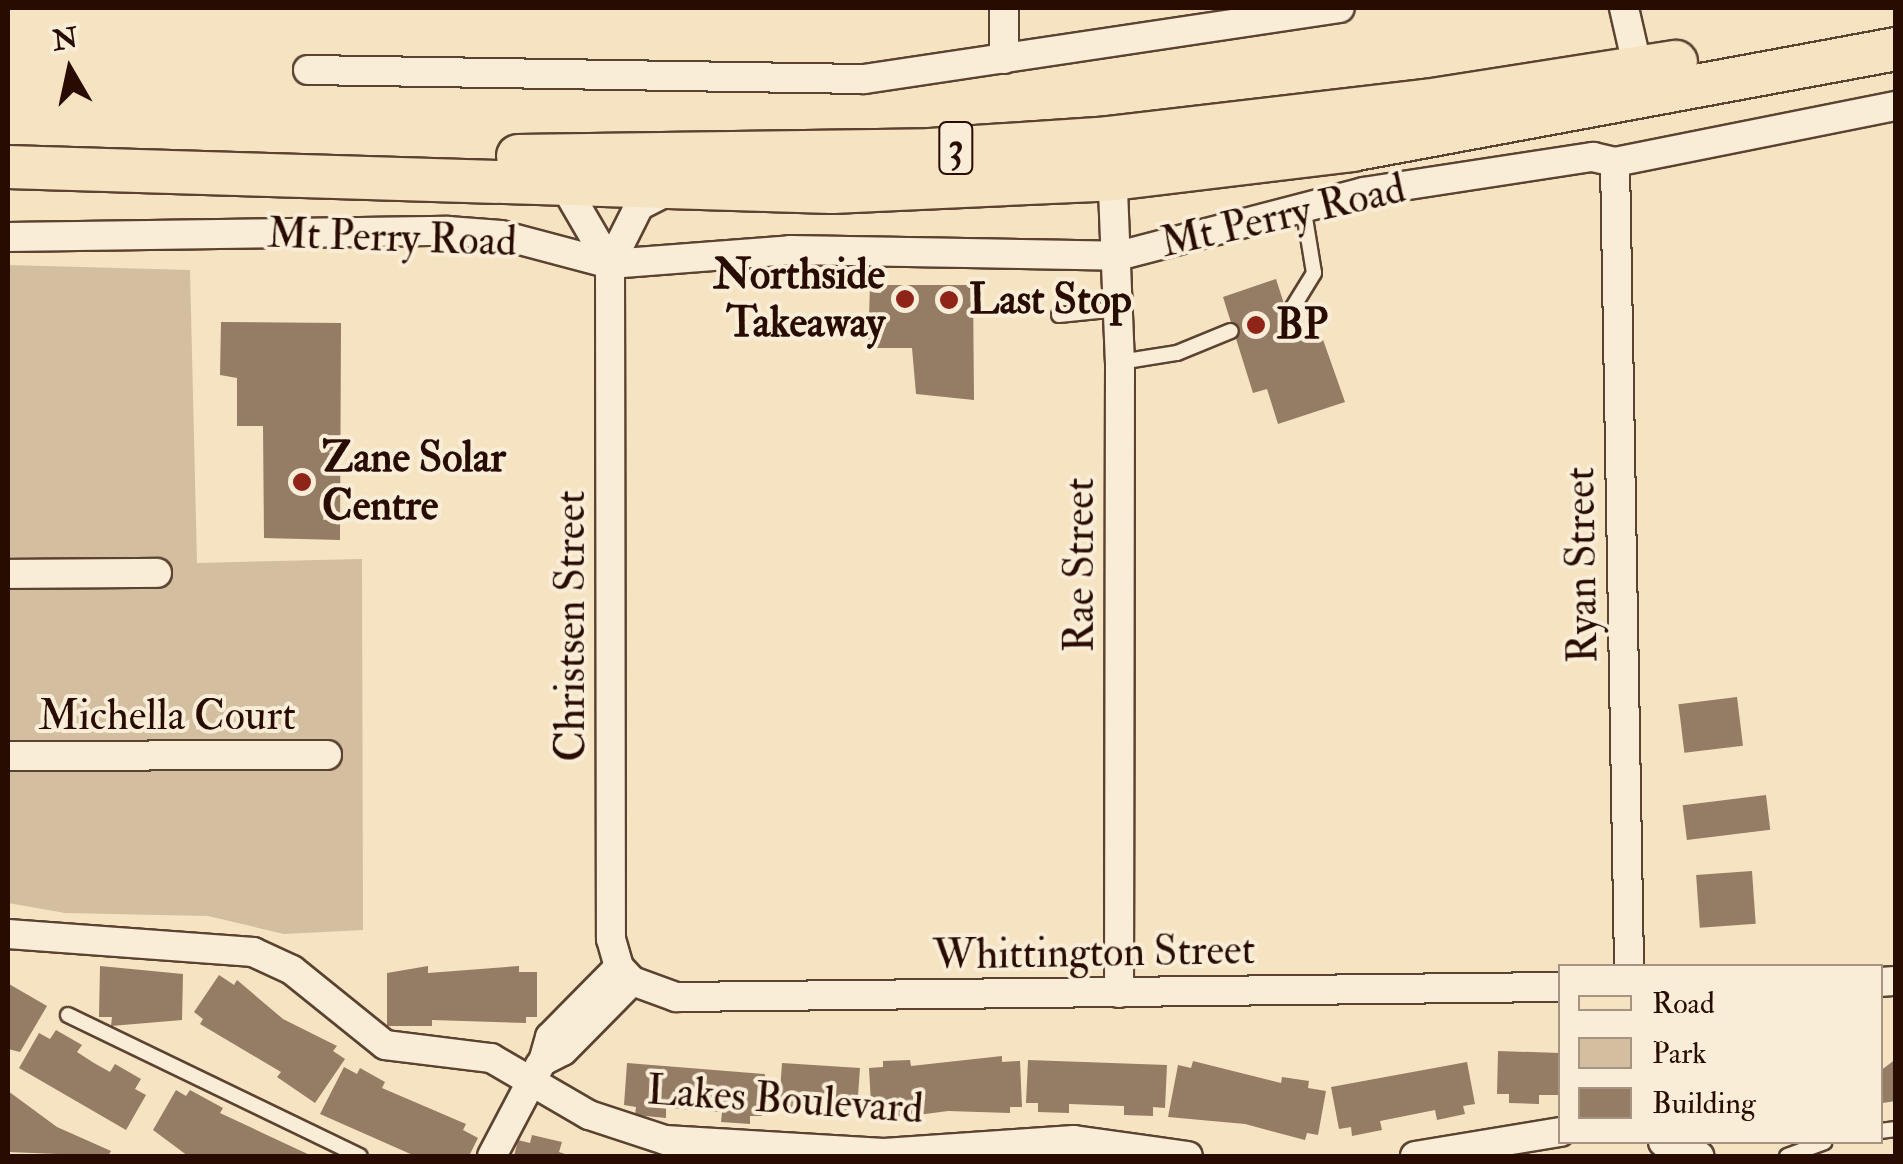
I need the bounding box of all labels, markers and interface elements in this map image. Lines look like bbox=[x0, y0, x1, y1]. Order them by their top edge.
north arrow bbox=[20, 20, 120, 120]
text: N bbox=[50, 21, 80, 59]
road number: 3 bbox=[936, 113, 976, 183]
street label: Mt Perry Road bbox=[1156, 163, 1410, 269]
street label: Mt Perry Road bbox=[266, 208, 518, 268]
place label: Northside Takeaway bbox=[713, 250, 885, 348]
place label: Last Stop bbox=[969, 275, 1132, 325]
marker: Northside Takeaway bbox=[894, 288, 916, 310]
marker: Last Stop bbox=[938, 289, 960, 311]
place label: BP bbox=[1276, 300, 1328, 350]
marker: BP bbox=[1245, 314, 1267, 336]
place label: Zane Solar Centre bbox=[322, 433, 506, 532]
street label: Ryan Street bbox=[1555, 466, 1609, 664]
marker: Zane Solar Centre bbox=[291, 471, 313, 493]
street label: Rae Street bbox=[1055, 478, 1105, 652]
street label: Christsen Street bbox=[546, 490, 596, 762]
street label: Michella Court bbox=[38, 691, 296, 741]
street label: Whittington Street bbox=[932, 925, 1256, 981]
legend bbox=[1558, 964, 1883, 1144]
text: Road bbox=[1652, 985, 1715, 1022]
text: Park bbox=[1652, 1035, 1707, 1072]
street label: Lakes Boulevard bbox=[645, 1065, 925, 1135]
text: Building bbox=[1652, 1085, 1756, 1122]

